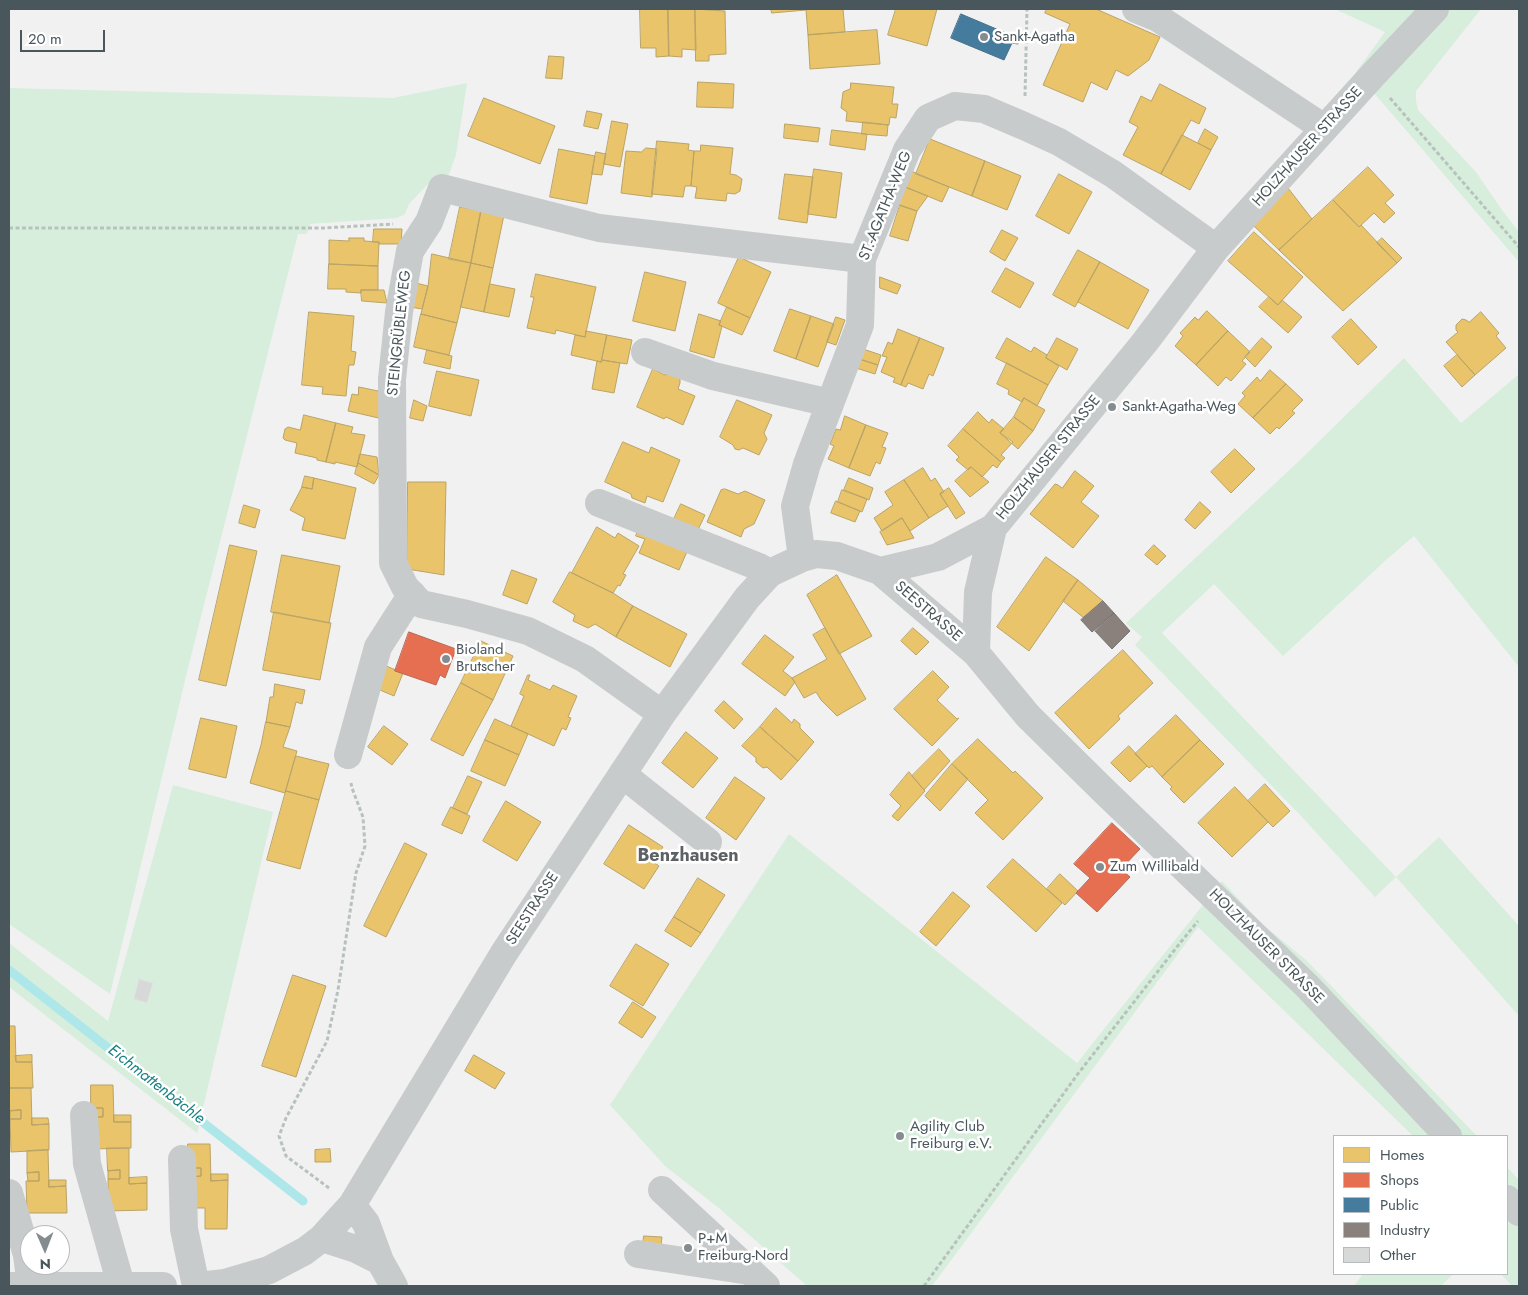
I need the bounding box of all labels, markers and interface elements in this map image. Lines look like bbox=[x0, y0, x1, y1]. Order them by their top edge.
scale bar bbox=[22, 20, 108, 52]
text: 20 m bbox=[28, 28, 62, 50]
place label: Sankt-Agatha bbox=[994, 28, 1075, 46]
marker: Sankt-Agatha bbox=[978, 31, 990, 43]
street label: HOLZHAUSER STRASSE bbox=[1249, 83, 1367, 211]
street label: ST.-AGATHA-WEG bbox=[856, 149, 916, 263]
street label: STEINGRÜBLEWEG bbox=[384, 269, 416, 397]
street label: HOLZHAUSER STRASSE bbox=[993, 392, 1105, 524]
place label: Sankt-Agatha-Weg bbox=[1122, 398, 1236, 416]
marker: Sankt-Agatha-Weg bbox=[1106, 401, 1118, 413]
street label: SEESTRASSE bbox=[891, 578, 965, 646]
place label: Bioland Brutscher bbox=[456, 641, 515, 676]
marker: Bioland Brutscher bbox=[440, 653, 452, 665]
district label: Benzhausen bbox=[637, 846, 739, 868]
place label: Zum Willibald bbox=[1110, 858, 1199, 876]
marker: Zum Willibald bbox=[1094, 861, 1106, 873]
street label: SEESTRASSE bbox=[503, 869, 563, 949]
street label: HOLZHAUSER STRASSE bbox=[1205, 886, 1327, 1008]
water label: Eichmattenbächle bbox=[104, 1041, 208, 1129]
place label: Agility Club Freiburg e.V. bbox=[910, 1118, 993, 1153]
marker: Agility Club Freiburg e.V. bbox=[894, 1130, 906, 1142]
legend bbox=[1333, 1135, 1508, 1275]
text: Homes bbox=[1380, 1144, 1424, 1166]
text: Shops bbox=[1380, 1169, 1419, 1191]
text: Public bbox=[1380, 1194, 1419, 1216]
text: Industry bbox=[1380, 1219, 1430, 1241]
north arrow bbox=[20, 1225, 70, 1275]
place label: P+M Freiburg-Nord bbox=[698, 1230, 788, 1265]
marker: P+M Freiburg-Nord bbox=[682, 1242, 694, 1254]
text: Other bbox=[1380, 1244, 1416, 1266]
text: N bbox=[40, 1254, 51, 1274]

